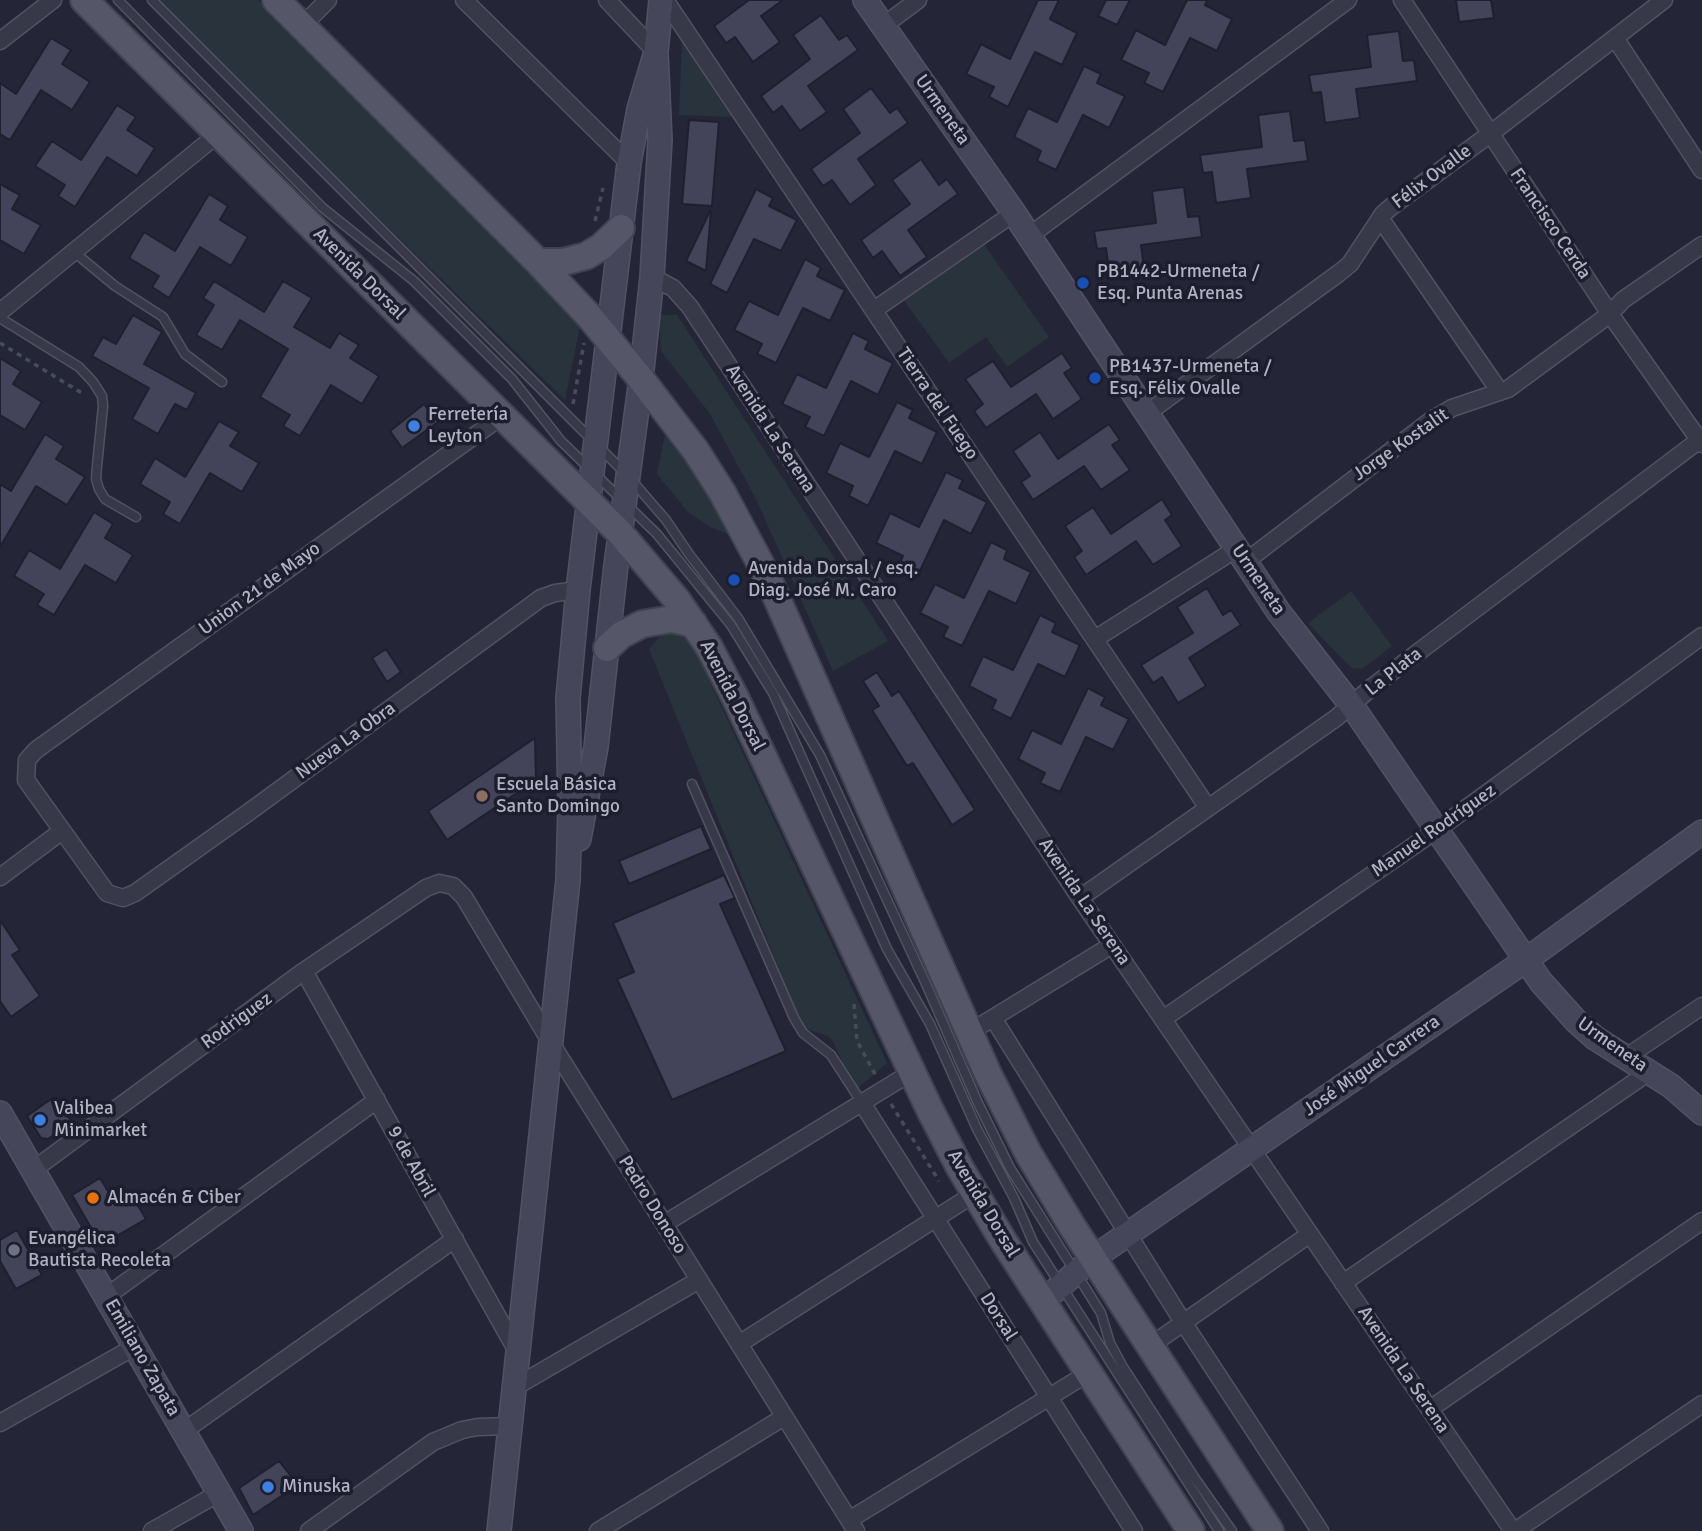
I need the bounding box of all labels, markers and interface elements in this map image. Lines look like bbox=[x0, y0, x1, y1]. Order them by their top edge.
street label: Urmeneta bbox=[910, 70, 974, 150]
street label: Félix Ovalle bbox=[1388, 140, 1476, 214]
street label: Francisco Cerda bbox=[1504, 164, 1596, 284]
street label: Avenida Dorsal bbox=[308, 223, 410, 325]
place label: PB1442-Urmeneta / Esq. Punta Arenas bbox=[1097, 261, 1260, 305]
marker: PB1442-Urmeneta / Esq. Punta Arenas bbox=[1075, 275, 1091, 291]
street label: Tierra del Fuego bbox=[891, 344, 983, 464]
place label: PB1437-Urmeneta / Esq. Félix Ovalle bbox=[1109, 356, 1272, 400]
street label: Avenida La Serena bbox=[720, 361, 820, 497]
marker: PB1437-Urmeneta / Esq. Félix Ovalle bbox=[1087, 370, 1103, 386]
place label: Ferretería Leyton bbox=[428, 404, 508, 448]
street label: Jorge Kostalit bbox=[1349, 404, 1453, 486]
marker: Ferretería Leyton bbox=[406, 418, 422, 434]
street label: Union 21 de Mayo bbox=[195, 537, 325, 641]
street label: Urmeneta bbox=[1226, 540, 1290, 620]
place label: Avenida Dorsal / esq. Diag. José M. Caro bbox=[748, 558, 919, 602]
marker: Avenida Dorsal / esq. Diag. José M. Caro bbox=[726, 572, 742, 588]
street label: Avenida Dorsal bbox=[694, 637, 770, 755]
street label: La Plata bbox=[1361, 643, 1427, 701]
street label: Nueva La Obra bbox=[292, 697, 400, 785]
place label: Escuela Básica Santo Domingo bbox=[496, 774, 620, 818]
street label: Manuel Rodríguez bbox=[1367, 780, 1501, 882]
marker: Escuela Básica Santo Domingo bbox=[474, 788, 490, 804]
street label: Avenida La Serena bbox=[1033, 834, 1135, 970]
street label: Rodriguez bbox=[197, 988, 277, 1054]
street label: José Miguel Carrera bbox=[1299, 1010, 1445, 1122]
street label: Urmeneta bbox=[1572, 1013, 1652, 1077]
place label: Valibea Minimarket bbox=[54, 1098, 147, 1142]
marker: Valibea Minimarket bbox=[32, 1112, 48, 1128]
street label: 9 de Abril bbox=[382, 1122, 440, 1202]
street label: Avenida Dorsal bbox=[942, 1146, 1024, 1262]
street label: Pedro Donoso bbox=[613, 1152, 691, 1258]
place label: Almacén & Ciber bbox=[107, 1187, 241, 1209]
marker: Almacén & Ciber bbox=[85, 1190, 101, 1206]
place label: Evangélica Bautista Recoleta bbox=[28, 1228, 171, 1272]
marker: Evangélica Bautista Recoleta bbox=[6, 1242, 22, 1258]
street label: Dorsal bbox=[974, 1289, 1022, 1345]
street label: Emiliano Zapata bbox=[99, 1295, 185, 1421]
street label: Avenida La Serena bbox=[1352, 1302, 1454, 1438]
place label: Minuska bbox=[282, 1476, 351, 1498]
marker: Minuska bbox=[260, 1479, 276, 1495]

